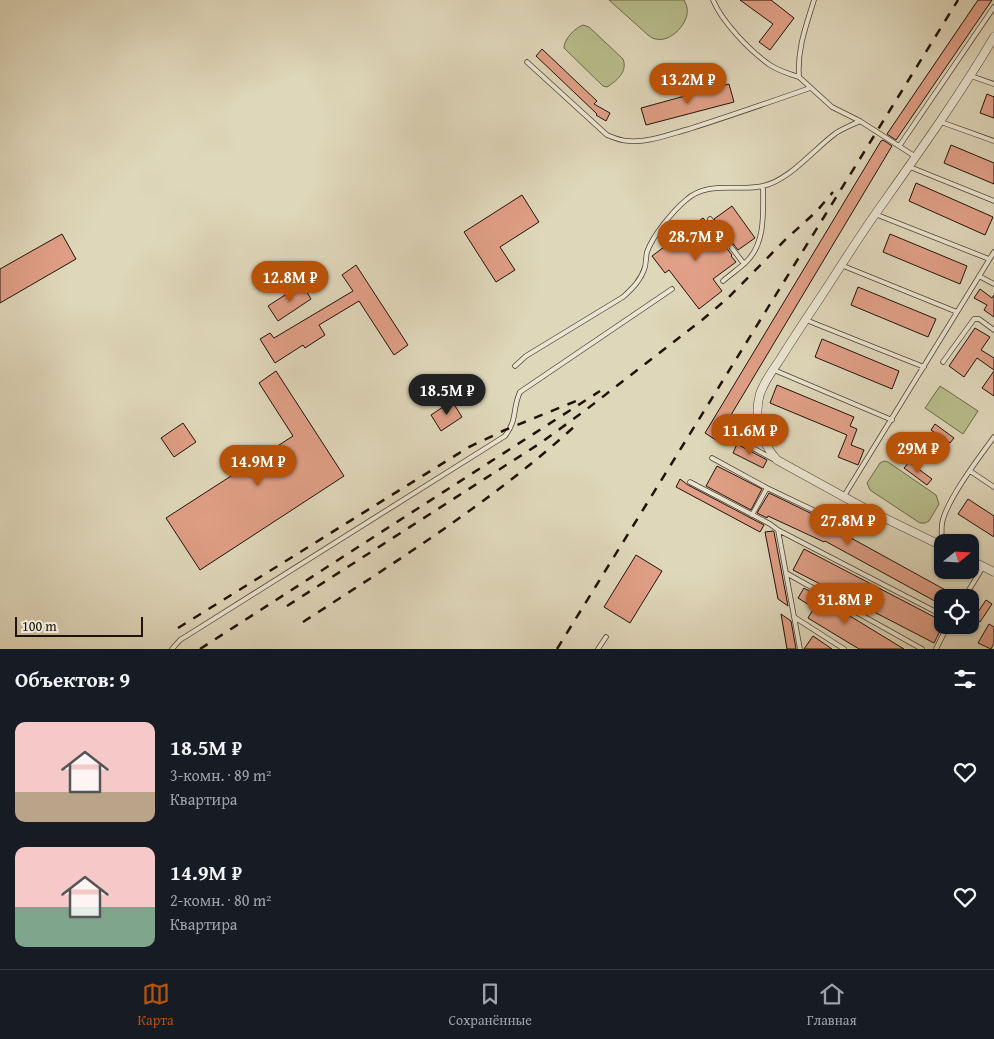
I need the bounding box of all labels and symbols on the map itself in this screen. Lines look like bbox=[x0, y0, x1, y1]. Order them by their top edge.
pin: 13.2M ₽ bbox=[642, 62, 734, 105]
pin: 28.7M ₽ bbox=[650, 220, 742, 262]
pin: 12.8M ₽ bbox=[244, 260, 336, 303]
pin: 18.5M ₽ bbox=[401, 374, 493, 416]
pin: 11.6M ₽ bbox=[704, 414, 796, 456]
pin: 29M ₽ bbox=[883, 432, 953, 474]
pin: 14.9M ₽ bbox=[212, 444, 304, 487]
pin: 27.8M ₽ bbox=[802, 504, 894, 546]
north arrow bbox=[934, 534, 979, 579]
pin: 31.8M ₽ bbox=[799, 582, 891, 625]
scale bar bbox=[15, 614, 142, 637]

